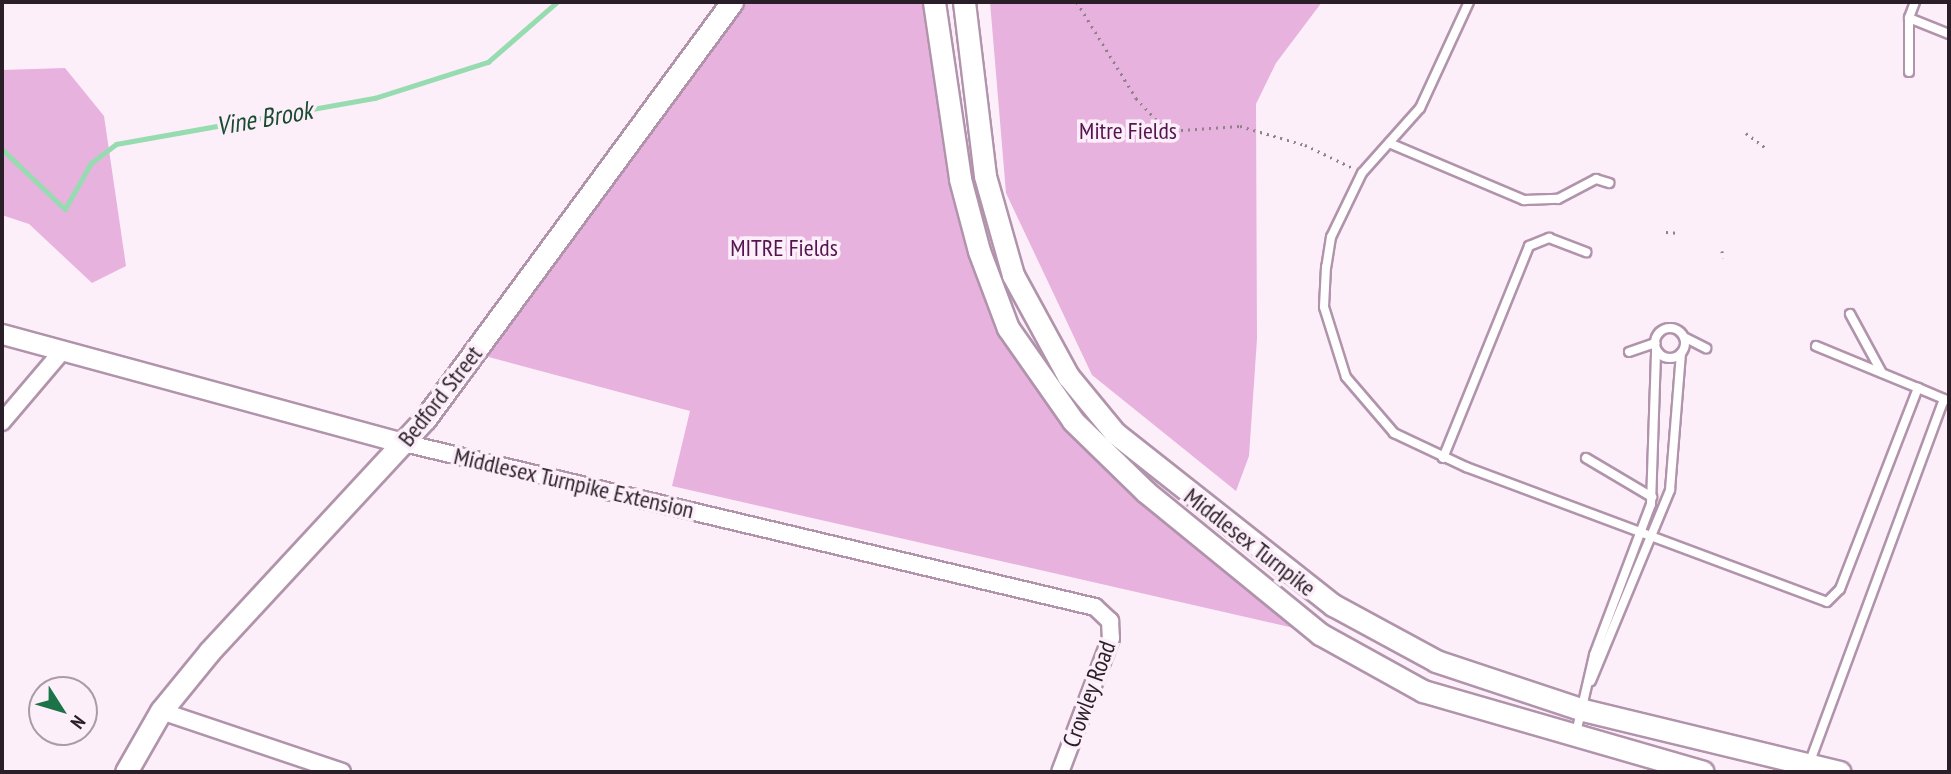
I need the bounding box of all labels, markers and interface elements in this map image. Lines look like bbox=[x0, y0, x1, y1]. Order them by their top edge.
water label: Vine Brook bbox=[213, 94, 315, 142]
park label: Mitre Fields bbox=[1079, 117, 1177, 145]
park label: MITRE Fields bbox=[730, 234, 838, 262]
street label: Bedford Street bbox=[392, 340, 488, 452]
street label: Middlesex Turnpike Extension bbox=[451, 441, 697, 525]
street label: Middlesex Turnpike bbox=[1178, 481, 1322, 603]
street label: Crowley Road bbox=[1056, 637, 1122, 751]
north arrow bbox=[28, 676, 98, 746]
text: N bbox=[66, 711, 91, 734]

